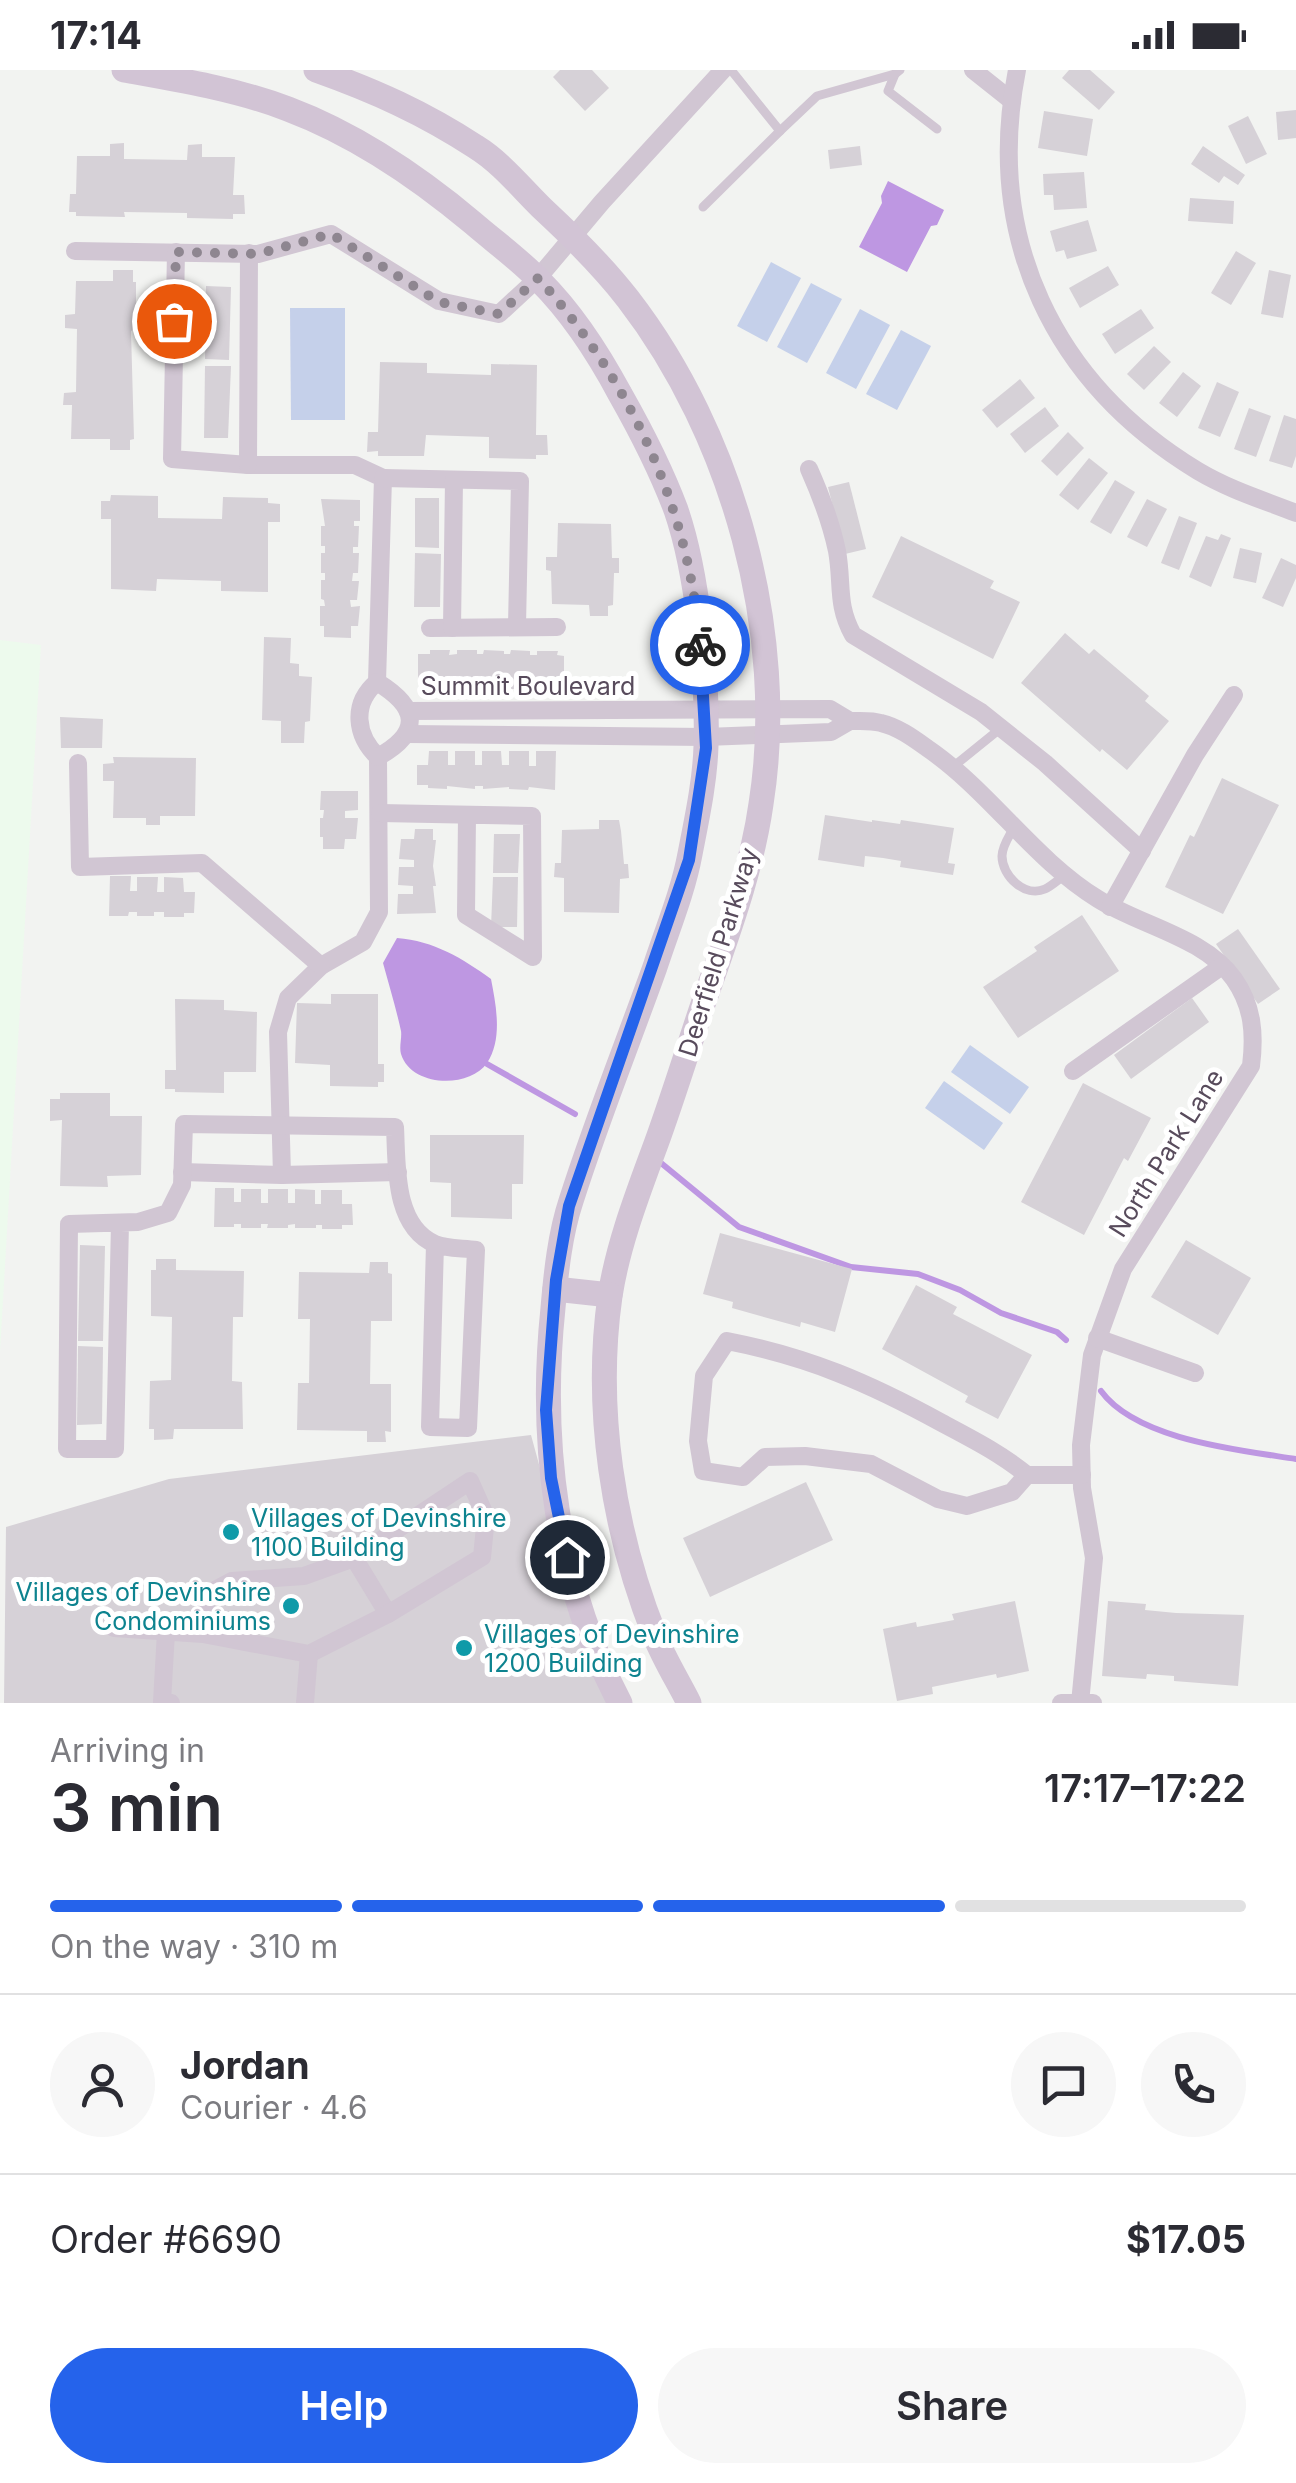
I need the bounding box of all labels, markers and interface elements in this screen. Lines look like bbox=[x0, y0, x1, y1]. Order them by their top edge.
text: 17:14 bbox=[50, 12, 142, 58]
pin bbox=[132, 279, 217, 364]
icon: bag bbox=[147, 294, 202, 349]
courier bbox=[650, 595, 750, 695]
icon: bike bbox=[673, 618, 728, 673]
street label: Summit Boulevard bbox=[421, 671, 635, 701]
street label: Deerfield Parkway bbox=[672, 844, 764, 1060]
street label: North Park Lane bbox=[1102, 1064, 1230, 1242]
place label: Villages of Devinshire 1100 Building bbox=[251, 1503, 506, 1562]
pin bbox=[525, 1515, 610, 1600]
marker: Villages of Devinshire 1100 Building bbox=[220, 1521, 242, 1543]
icon: home bbox=[540, 1530, 595, 1585]
place label: Villages of Devinshire Condominiums bbox=[16, 1577, 271, 1636]
marker: Villages of Devinshire Condominiums bbox=[280, 1595, 302, 1617]
place label: Villages of Devinshire 1200 Building bbox=[484, 1619, 739, 1678]
marker: Villages of Devinshire 1200 Building bbox=[453, 1637, 475, 1659]
text: Arriving in bbox=[50, 1731, 205, 1770]
text: 17:17–17:22 bbox=[1044, 1765, 1246, 1811]
text: 3 min bbox=[50, 1768, 223, 1847]
text: On the way · 310 m bbox=[50, 1927, 338, 1966]
button: person bbox=[50, 2032, 155, 2137]
button: chat bbox=[1011, 2032, 1116, 2137]
button: phone bbox=[1141, 2032, 1246, 2137]
text: Jordan bbox=[180, 2042, 310, 2088]
text: Courier · 4.6 bbox=[180, 2088, 368, 2127]
text: Order #6690 bbox=[50, 2216, 282, 2262]
text: $17.05 bbox=[1126, 2216, 1246, 2262]
button: Help bbox=[50, 2348, 638, 2463]
button: Share bbox=[658, 2348, 1246, 2463]

